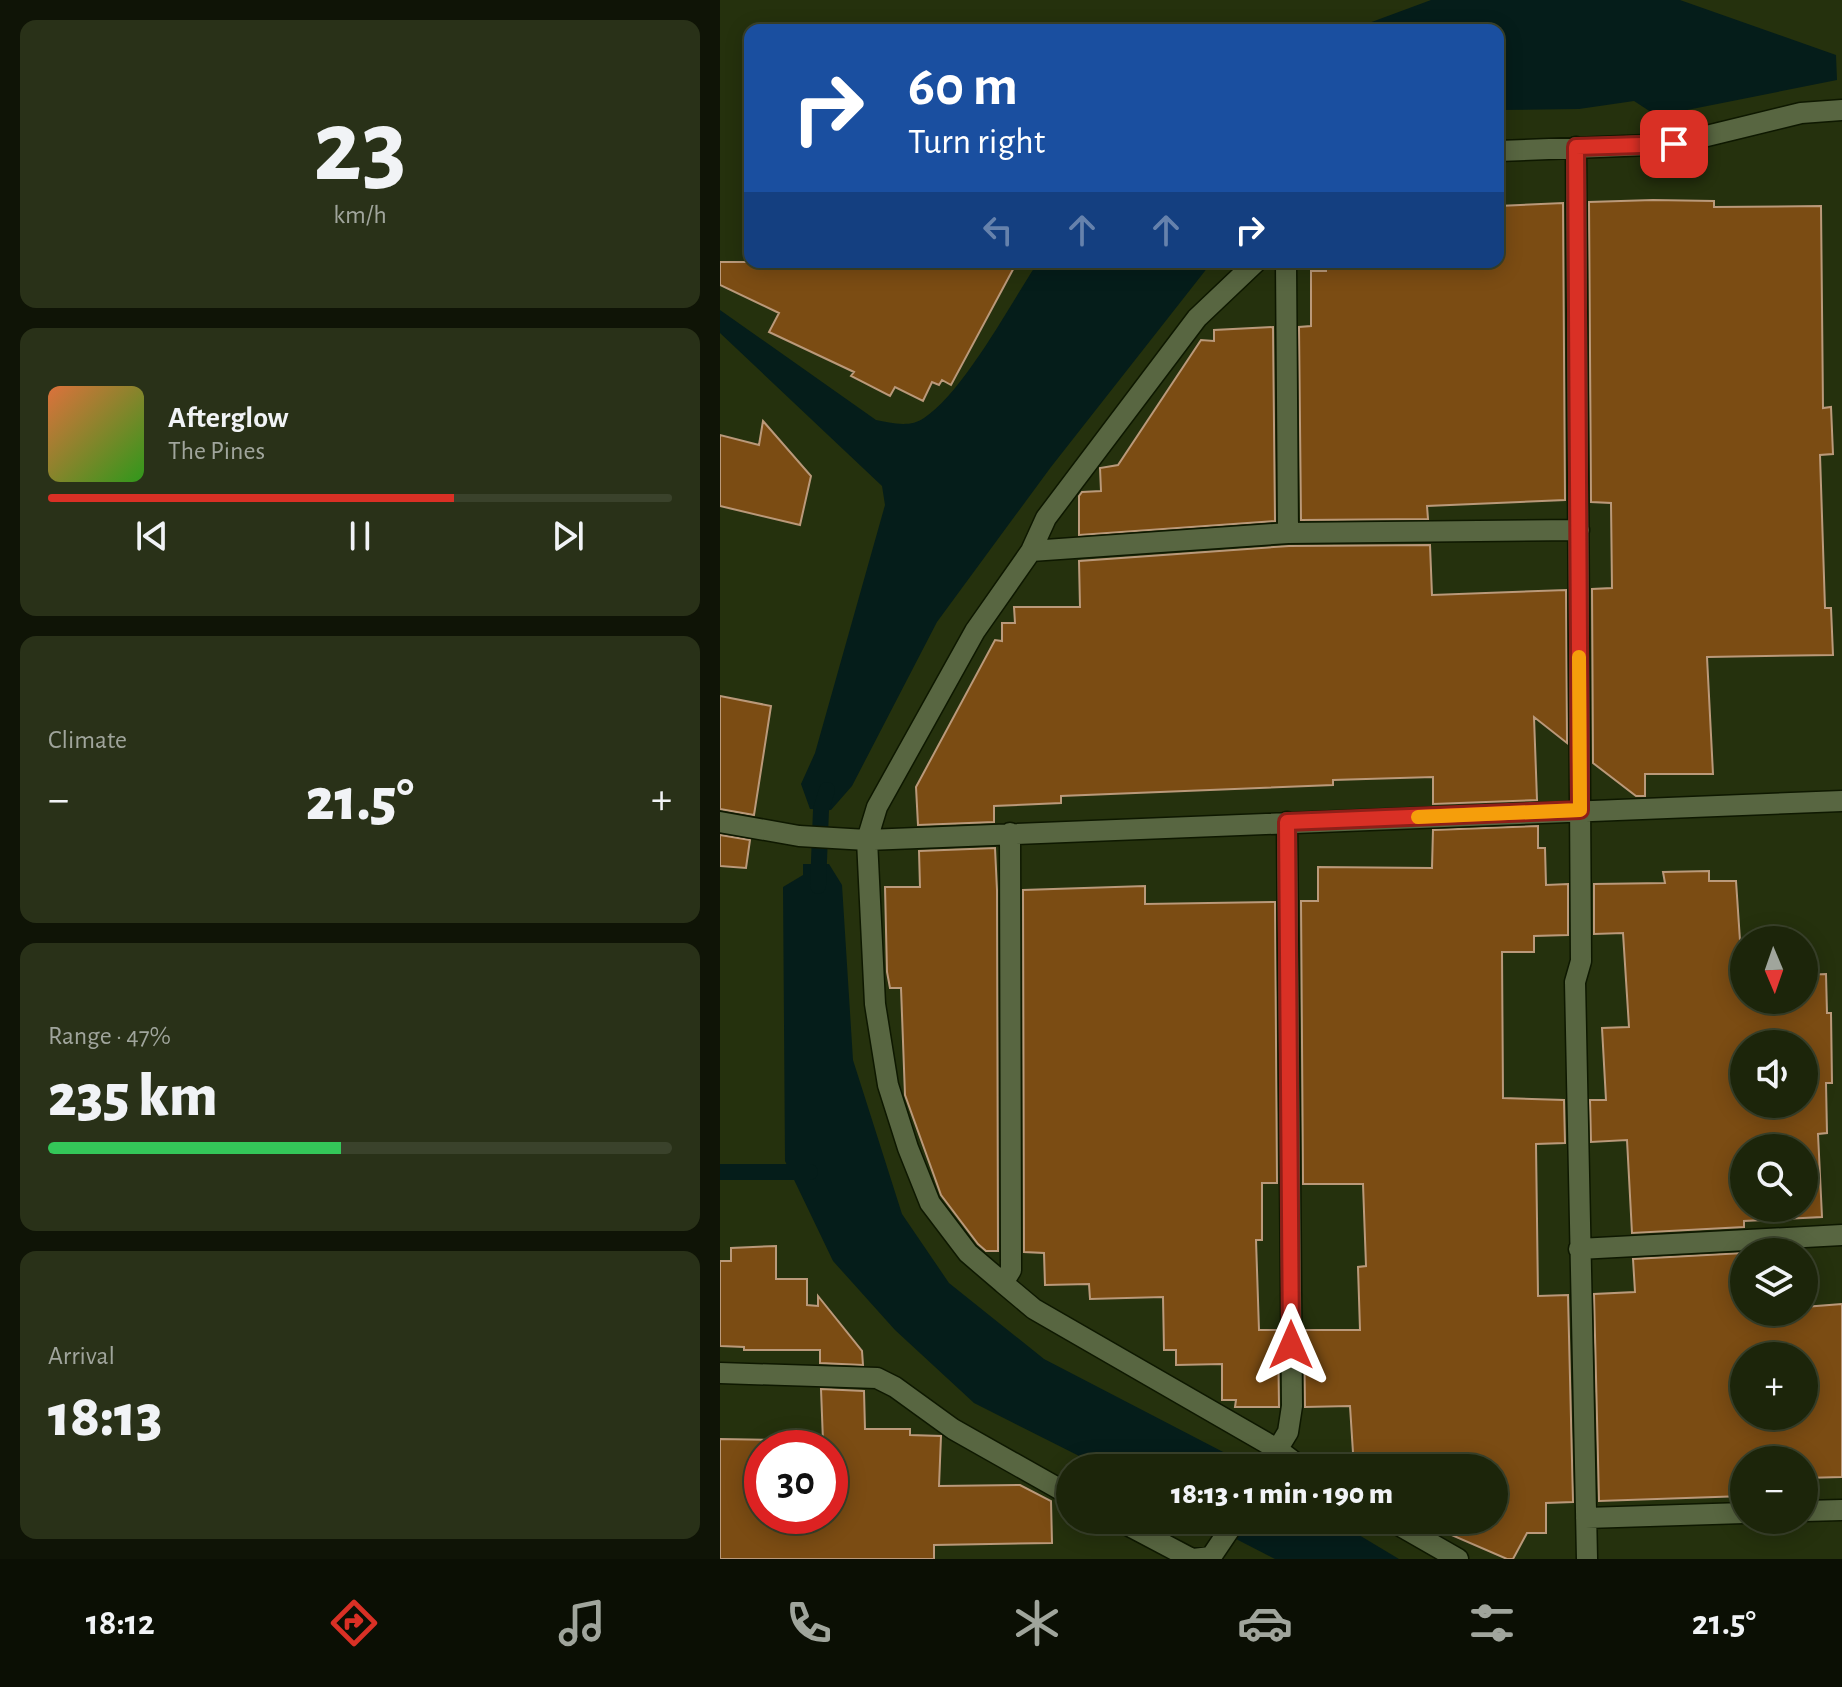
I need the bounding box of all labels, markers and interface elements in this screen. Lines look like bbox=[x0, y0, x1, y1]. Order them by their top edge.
icon: right bbox=[776, 56, 880, 160]
text: 60 m bbox=[908, 59, 1018, 115]
text: 23 bbox=[313, 96, 407, 200]
pin bbox=[1640, 110, 1708, 178]
icon: arrive bbox=[1652, 122, 1696, 166]
text: Turn right bbox=[908, 124, 1045, 160]
text: km/h bbox=[333, 202, 387, 228]
icon: left bbox=[976, 208, 1020, 252]
icon: ahead bbox=[1060, 208, 1104, 252]
icon: ahead bbox=[1144, 208, 1188, 252]
icon: right bbox=[1228, 208, 1272, 252]
text: Afterglow bbox=[168, 403, 289, 433]
text: The Pines bbox=[168, 438, 265, 464]
icon: previous bbox=[130, 514, 174, 558]
icon: pause bbox=[338, 514, 382, 558]
icon: next bbox=[546, 514, 590, 558]
text: Climate bbox=[48, 727, 127, 753]
text: 21.5° bbox=[306, 771, 414, 831]
text: − bbox=[48, 778, 69, 822]
text: + bbox=[651, 778, 672, 822]
north arrow bbox=[1730, 926, 1818, 1014]
map controls bbox=[1730, 926, 1818, 1534]
text: Range · 47% bbox=[48, 1023, 171, 1049]
button: sound bbox=[1730, 1030, 1818, 1118]
text: 235 km bbox=[48, 1067, 218, 1127]
button: search bbox=[1730, 1134, 1818, 1222]
button: layers bbox=[1730, 1238, 1818, 1326]
position arrow bbox=[1249, 1303, 1333, 1387]
button: + bbox=[1730, 1342, 1818, 1430]
text: Arrival bbox=[48, 1343, 115, 1369]
text: 18:13 bbox=[48, 1387, 162, 1447]
speed limit sign: 30 bbox=[744, 1430, 848, 1534]
button: − bbox=[1730, 1446, 1818, 1534]
text: 18:13 · 1 min · 190 m bbox=[1171, 1479, 1393, 1509]
icon: directions bbox=[326, 1595, 382, 1651]
icon: music bbox=[554, 1595, 610, 1651]
icon: phone bbox=[781, 1595, 837, 1651]
icon: climate bbox=[1009, 1595, 1065, 1651]
icon: car bbox=[1237, 1595, 1293, 1651]
icon: filters bbox=[1464, 1595, 1520, 1651]
text: 18:12 bbox=[86, 1605, 155, 1641]
text: 21.5° bbox=[1692, 1605, 1756, 1641]

